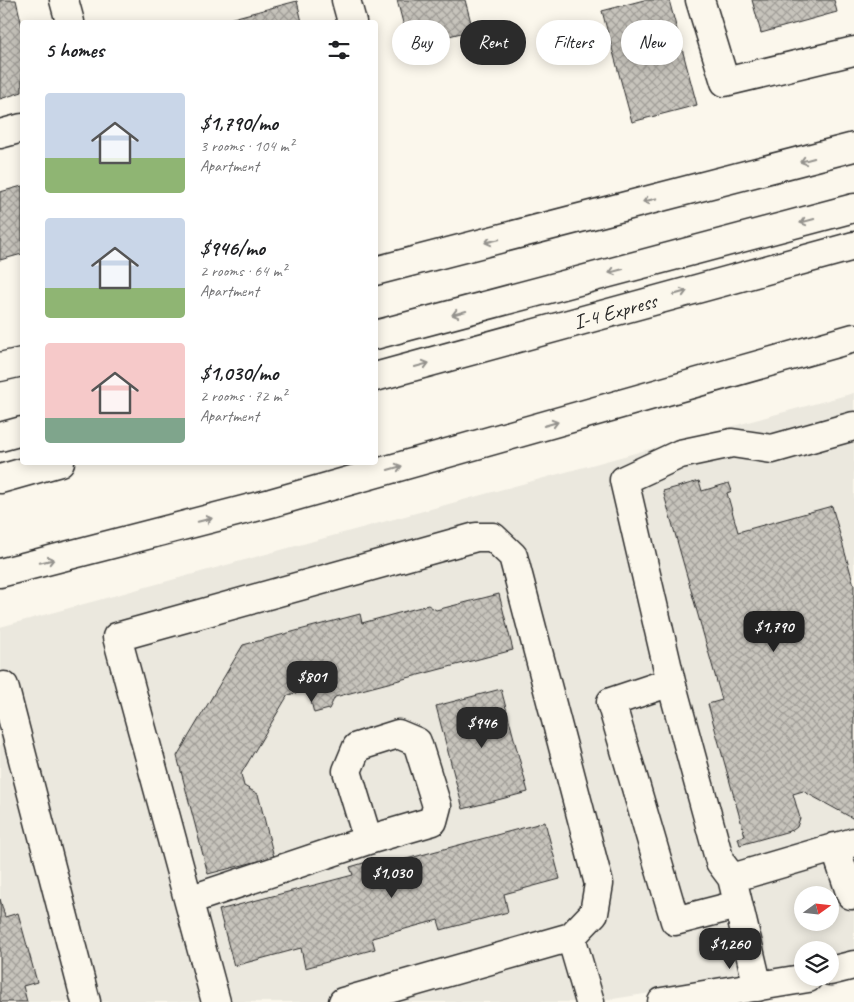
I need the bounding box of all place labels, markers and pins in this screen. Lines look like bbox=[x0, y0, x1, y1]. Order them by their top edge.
pin: $1,790 bbox=[733, 610, 815, 653]
pin: $801 bbox=[282, 660, 342, 703]
pin: $946 bbox=[452, 706, 512, 749]
pin: $1,030 bbox=[351, 856, 433, 899]
pin: $1,260 bbox=[689, 928, 771, 970]

